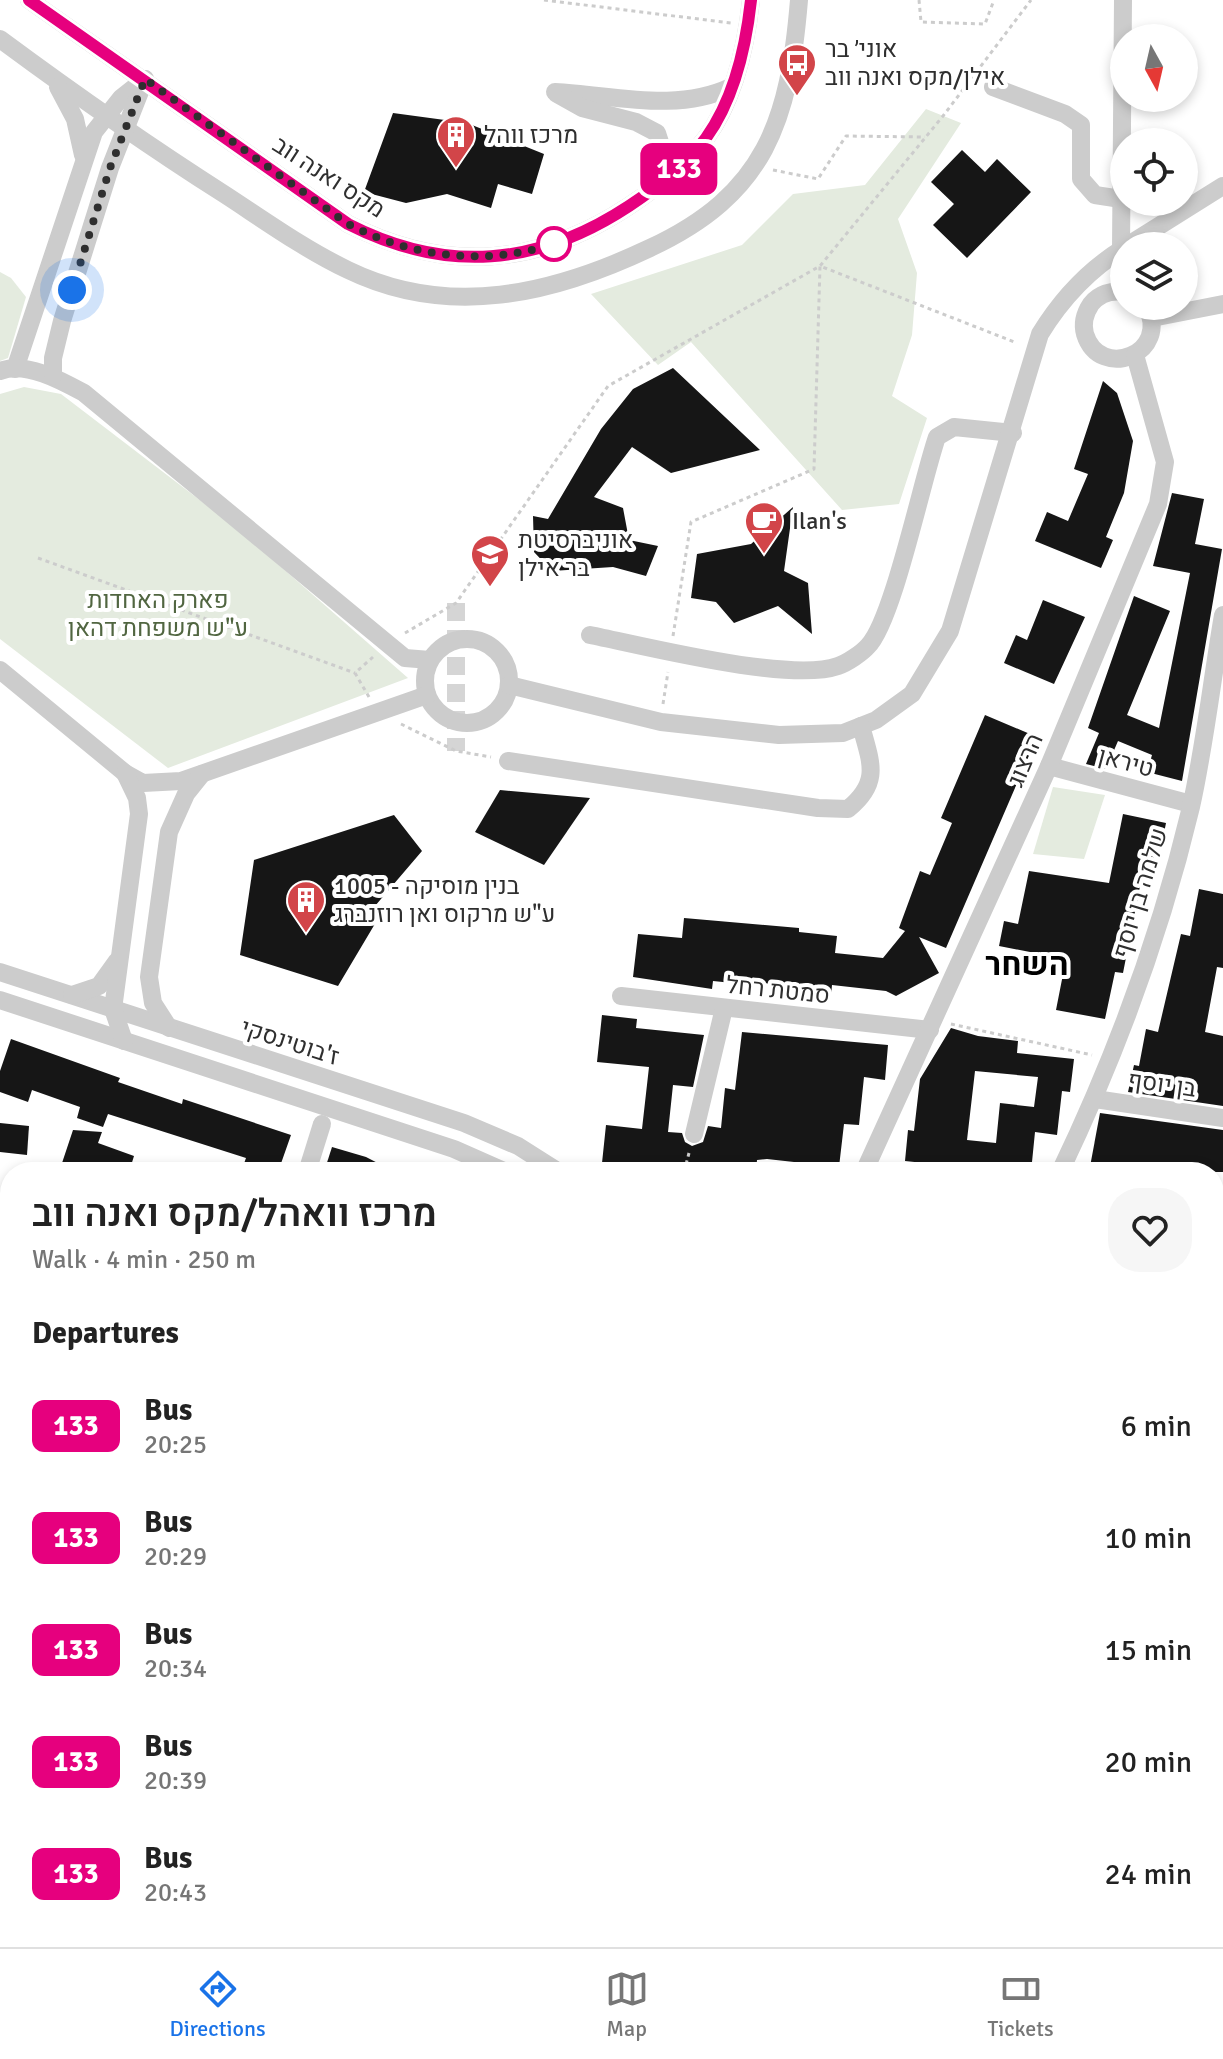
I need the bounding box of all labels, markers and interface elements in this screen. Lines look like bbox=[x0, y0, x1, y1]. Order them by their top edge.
north arrow bbox=[1110, 24, 1198, 112]
map controls bbox=[1110, 24, 1198, 320]
place label: אוני׳ בר אילן/מקס ואנה ווב bbox=[825, 34, 1005, 92]
bus stop icon: אוני׳ בר אילן/מקס ואנה ווב bbox=[776, 42, 818, 97]
building icon: מרכז ווהל bbox=[435, 114, 477, 169]
place label: מרכז ווהל bbox=[484, 120, 578, 150]
button: locate bbox=[1110, 128, 1198, 216]
street label: מקס ואנה ווב bbox=[267, 130, 391, 224]
line badge: 133 bbox=[633, 143, 725, 195]
text: 133 bbox=[656, 152, 702, 186]
unlabelled marker bbox=[537, 227, 571, 261]
button: layers bbox=[1110, 232, 1198, 320]
your location bbox=[52, 270, 92, 310]
cafe icon: Ilan's bbox=[743, 500, 785, 555]
place label: Ilan's bbox=[792, 506, 847, 536]
place label: אוניברסיטת בר אילן bbox=[518, 525, 633, 583]
school or university icon: אוניברסיטת בר אילן bbox=[469, 533, 511, 588]
park label: פארק האחדות ע"ש משפחת דהאן bbox=[68, 585, 248, 643]
street label: הרצוג bbox=[1000, 729, 1050, 791]
street label: טיראן bbox=[1095, 740, 1157, 784]
street label: שלמה בן יוסף bbox=[1106, 824, 1174, 962]
place label: 1005 - בנין מוסיקה ע"ש מרקוס ואן רוזנברג bbox=[334, 871, 555, 929]
building icon: 1005 - בנין מוסיקה ע"ש מרקוס ואן רוזנברג bbox=[285, 879, 327, 934]
district label: השחר bbox=[985, 945, 1069, 984]
street label: סמטת רחל bbox=[725, 970, 831, 1010]
street label: ז'בוטינסקי bbox=[237, 1012, 343, 1072]
street label: בן יוסף bbox=[1126, 1064, 1198, 1104]
button: heart bbox=[1108, 1188, 1192, 1272]
text: מרכז וואהל/מקס ואנה ווב bbox=[32, 1190, 437, 1237]
text: Walk · 4 min · 250 m bbox=[32, 1244, 256, 1276]
text: Departures bbox=[32, 1315, 179, 1352]
text: Bus bbox=[144, 1392, 192, 1429]
text: 6 min bbox=[1121, 1408, 1192, 1445]
text: 133 bbox=[53, 1409, 99, 1443]
text: 20:25 bbox=[144, 1429, 207, 1461]
text: Bus bbox=[144, 1504, 192, 1541]
text: 10 min bbox=[1105, 1520, 1192, 1557]
text: 133 bbox=[53, 1521, 99, 1555]
text: 20:29 bbox=[144, 1541, 207, 1573]
text: Bus bbox=[144, 1616, 192, 1653]
text: 15 min bbox=[1105, 1632, 1192, 1669]
text: 133 bbox=[53, 1633, 99, 1667]
text: 20:34 bbox=[144, 1653, 207, 1685]
text: Bus bbox=[144, 1728, 192, 1765]
text: 20 min bbox=[1105, 1744, 1192, 1781]
text: 133 bbox=[53, 1745, 99, 1779]
text: 20:39 bbox=[144, 1765, 207, 1797]
text: Bus bbox=[144, 1840, 192, 1877]
text: 24 min bbox=[1105, 1856, 1192, 1893]
text: 133 bbox=[53, 1857, 99, 1891]
text: 20:43 bbox=[144, 1877, 207, 1909]
tab: Directions bbox=[169, 1967, 266, 2042]
tab: Map bbox=[605, 1967, 649, 2042]
tab: Tickets bbox=[987, 1967, 1054, 2042]

